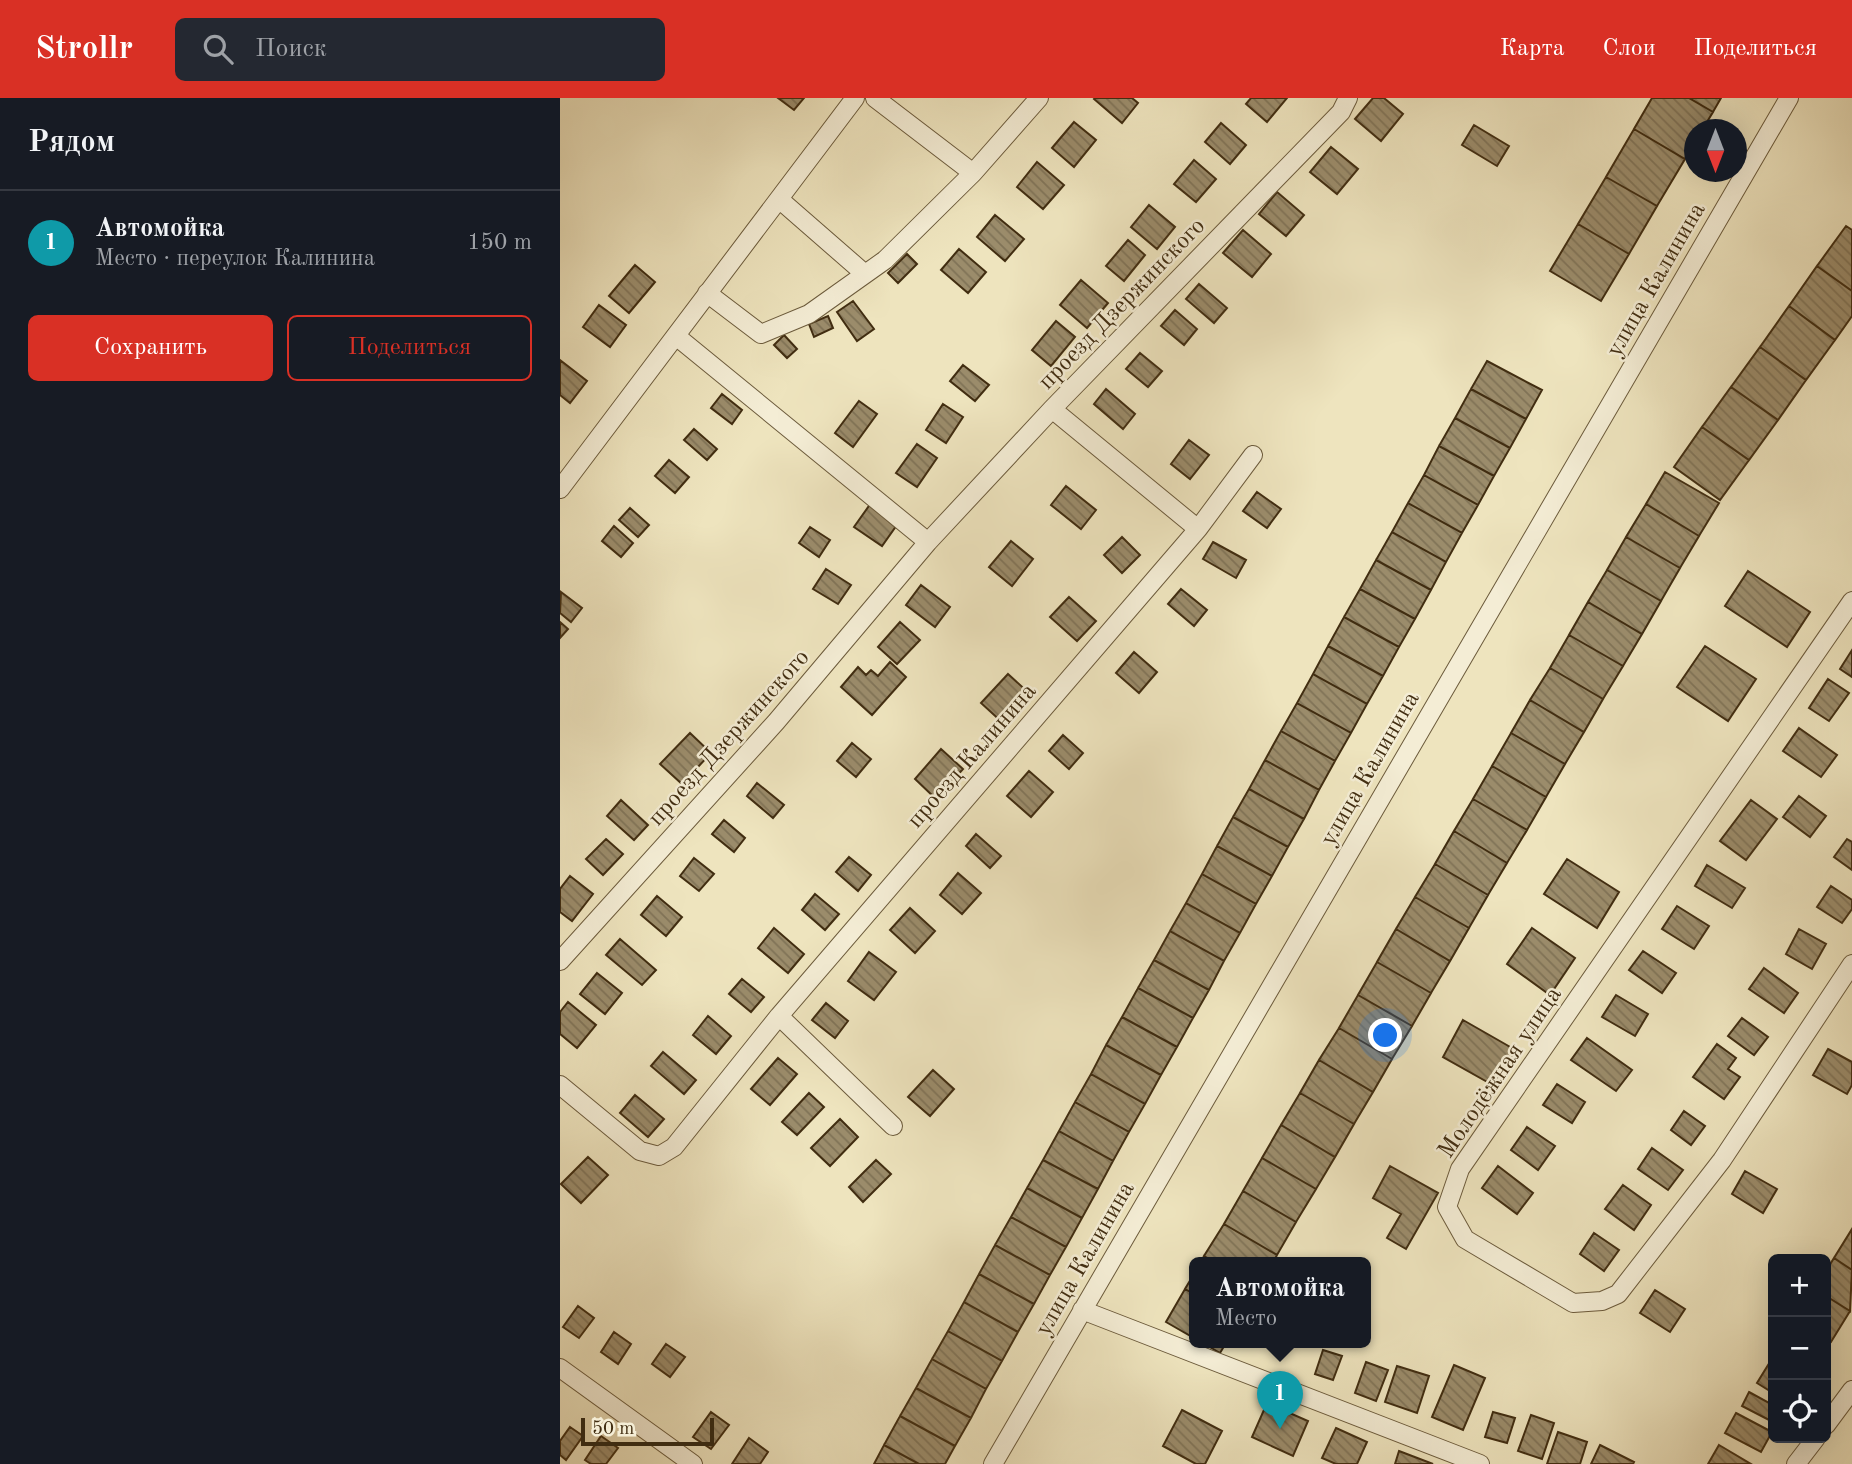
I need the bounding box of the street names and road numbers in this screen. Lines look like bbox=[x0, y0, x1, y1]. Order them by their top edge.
street label: улица Калинина bbox=[1603, 199, 1711, 361]
street label: проезд Дзержинского bbox=[1035, 214, 1210, 395]
street label: проезд Дзержинского bbox=[644, 646, 815, 831]
street label: проезд Калинина bbox=[903, 679, 1042, 833]
street label: улица Калинина bbox=[1317, 688, 1425, 850]
street label: Молодёжная улица bbox=[1435, 983, 1567, 1163]
street label: улица Калинина bbox=[1032, 1178, 1140, 1340]

